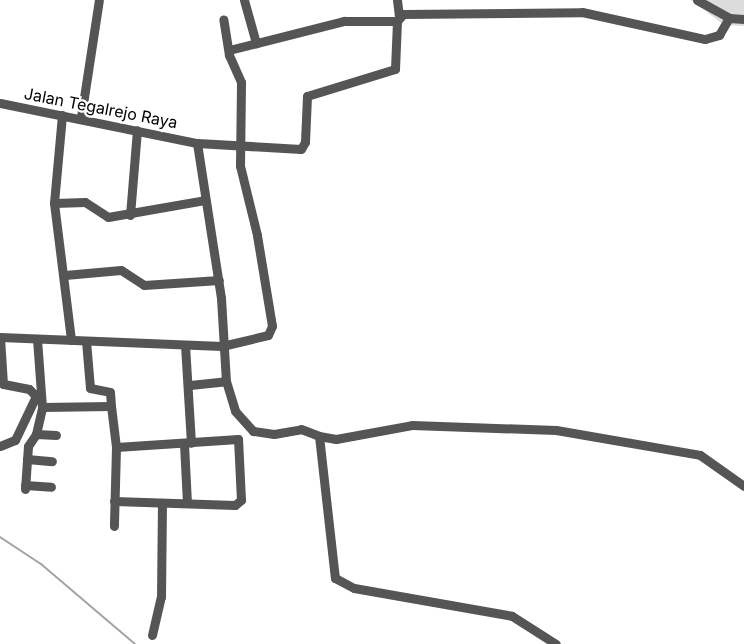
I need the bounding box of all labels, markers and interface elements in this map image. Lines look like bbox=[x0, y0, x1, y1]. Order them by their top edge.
street label: Jalan Tegalrejo Raya bbox=[23, 84, 179, 132]

